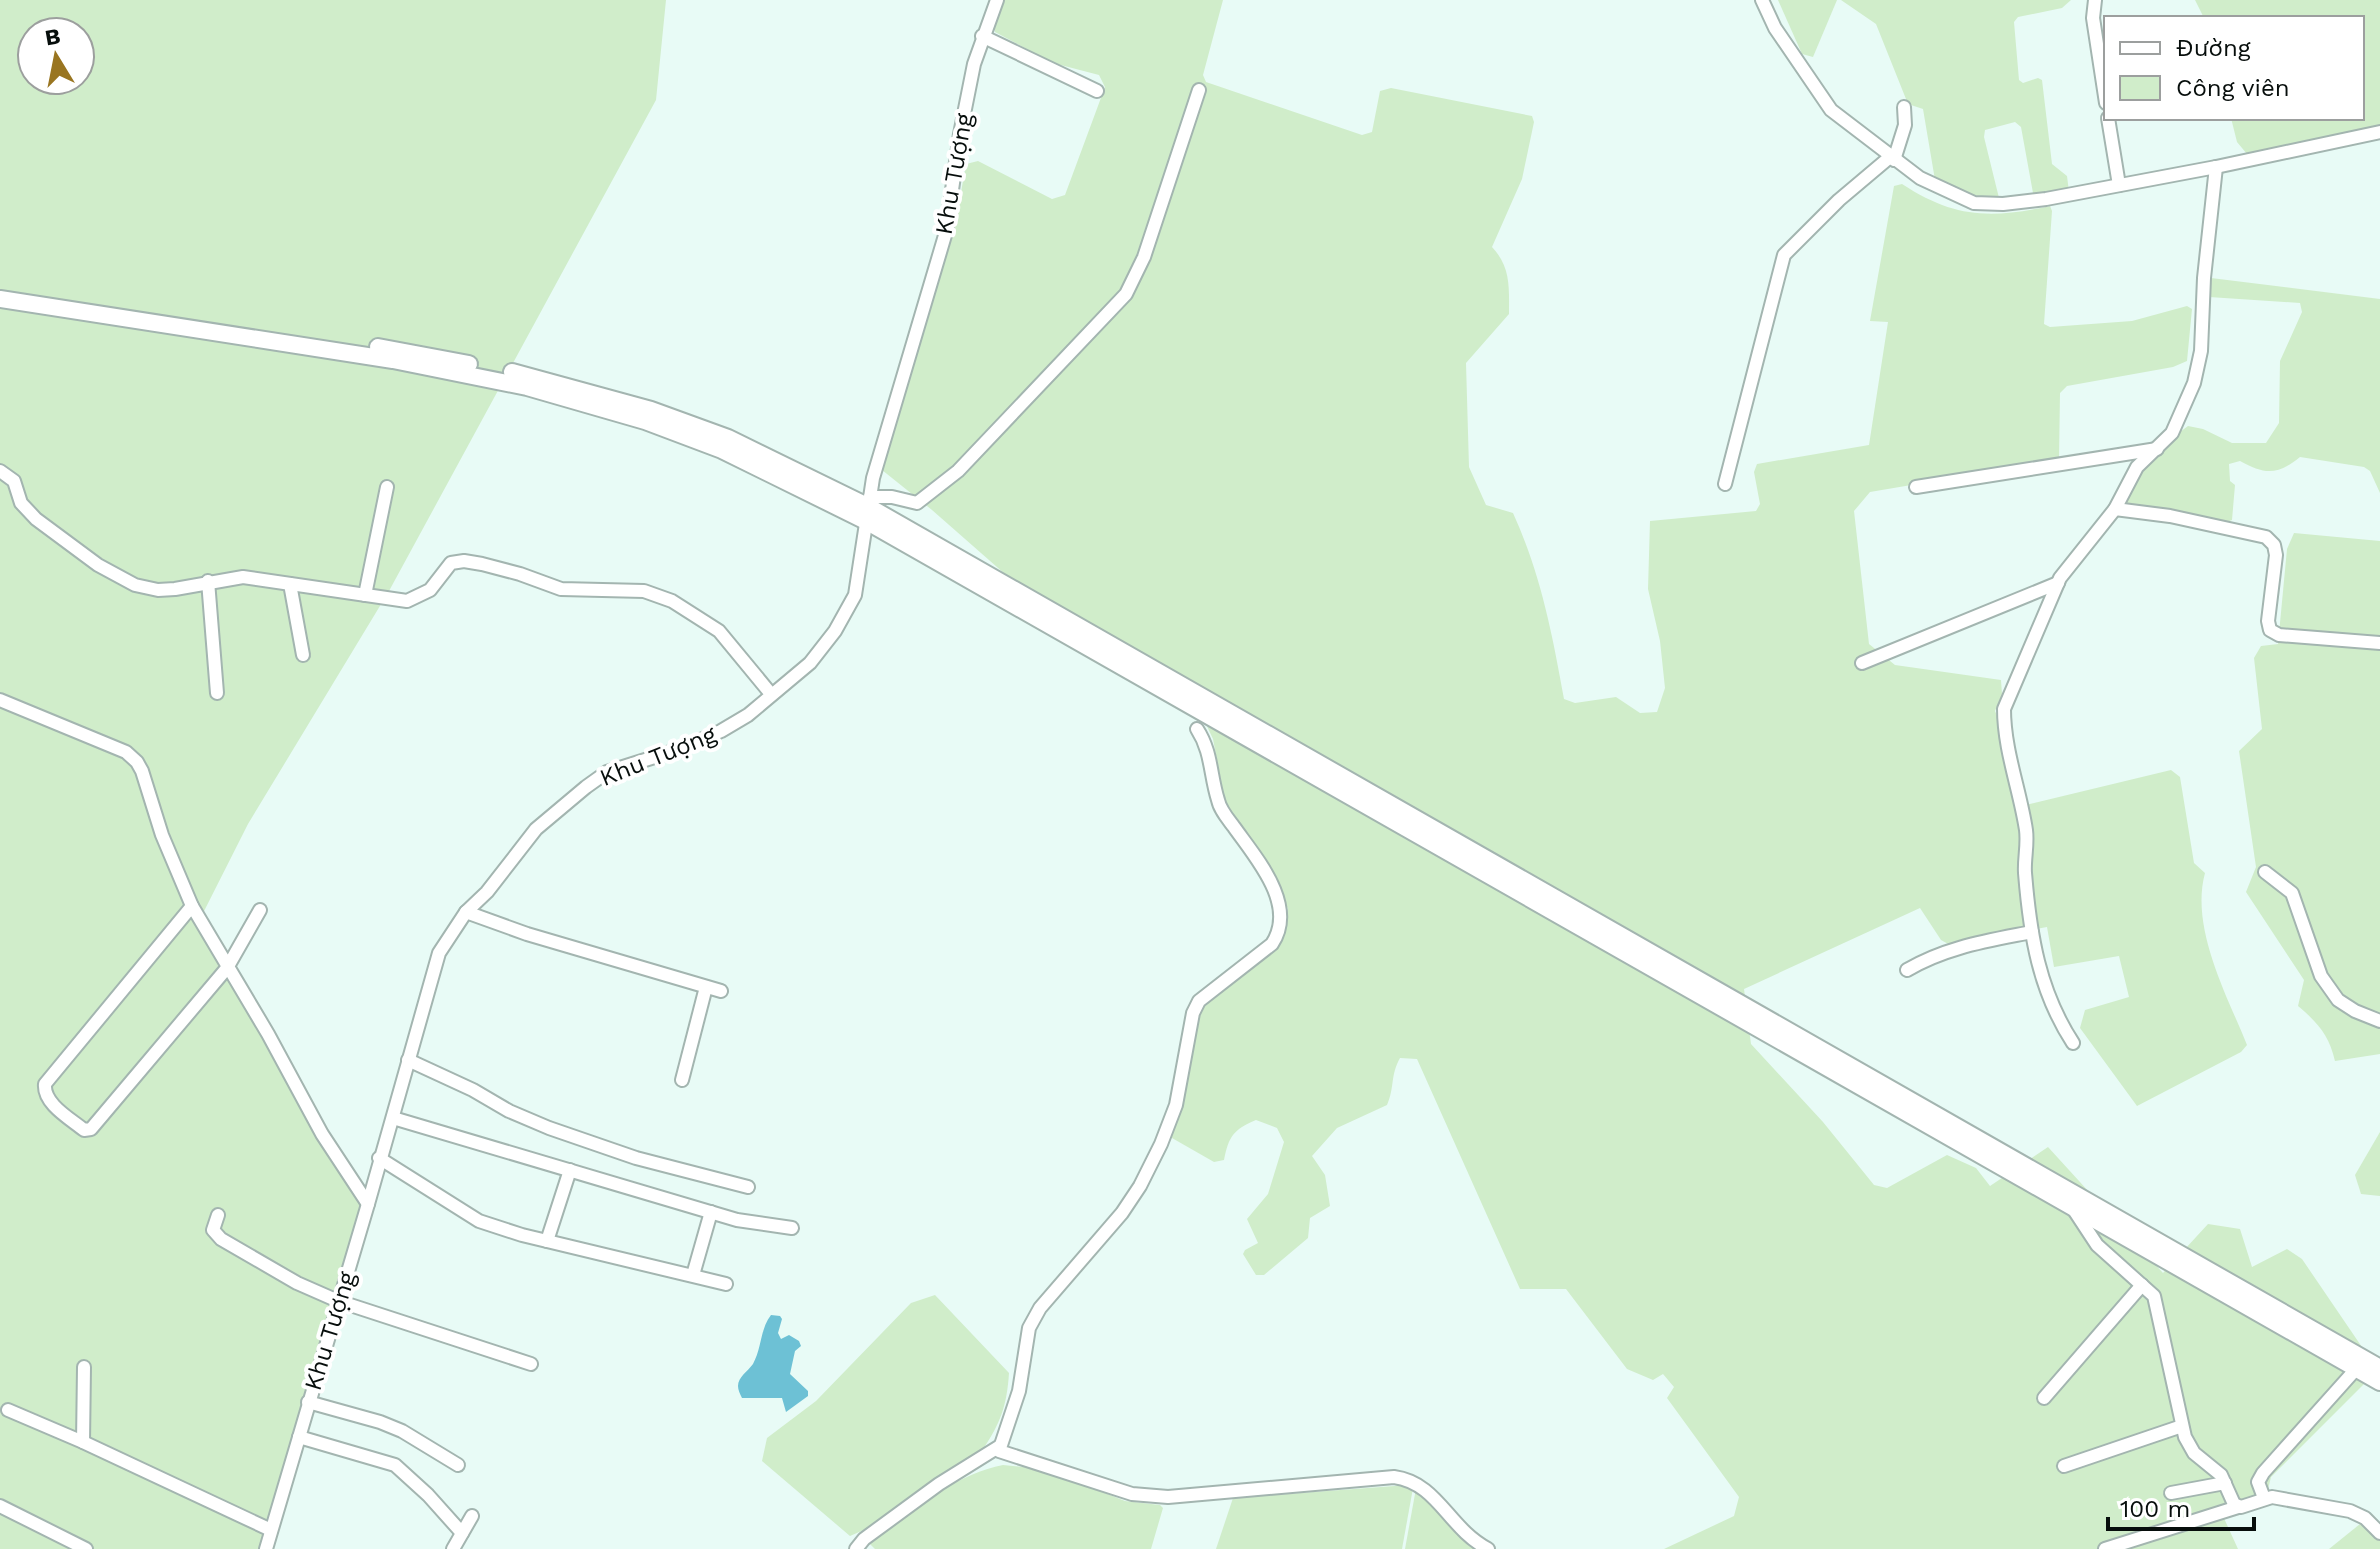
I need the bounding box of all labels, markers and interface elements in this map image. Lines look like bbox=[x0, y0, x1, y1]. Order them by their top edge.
north arrow bbox=[16, 16, 96, 96]
legend bbox=[2104, 16, 2364, 120]
text: B bbox=[43, 23, 62, 50]
text: Đường bbox=[2176, 34, 2251, 62]
text: Công viên bbox=[2176, 74, 2290, 102]
street label: Khu Tượng bbox=[930, 111, 978, 237]
street label: Khu Tượng bbox=[596, 720, 720, 792]
street label: Khu Tượng bbox=[299, 1268, 361, 1394]
scale bar bbox=[2108, 1481, 2254, 1531]
text: 100 m bbox=[2120, 1495, 2190, 1523]

